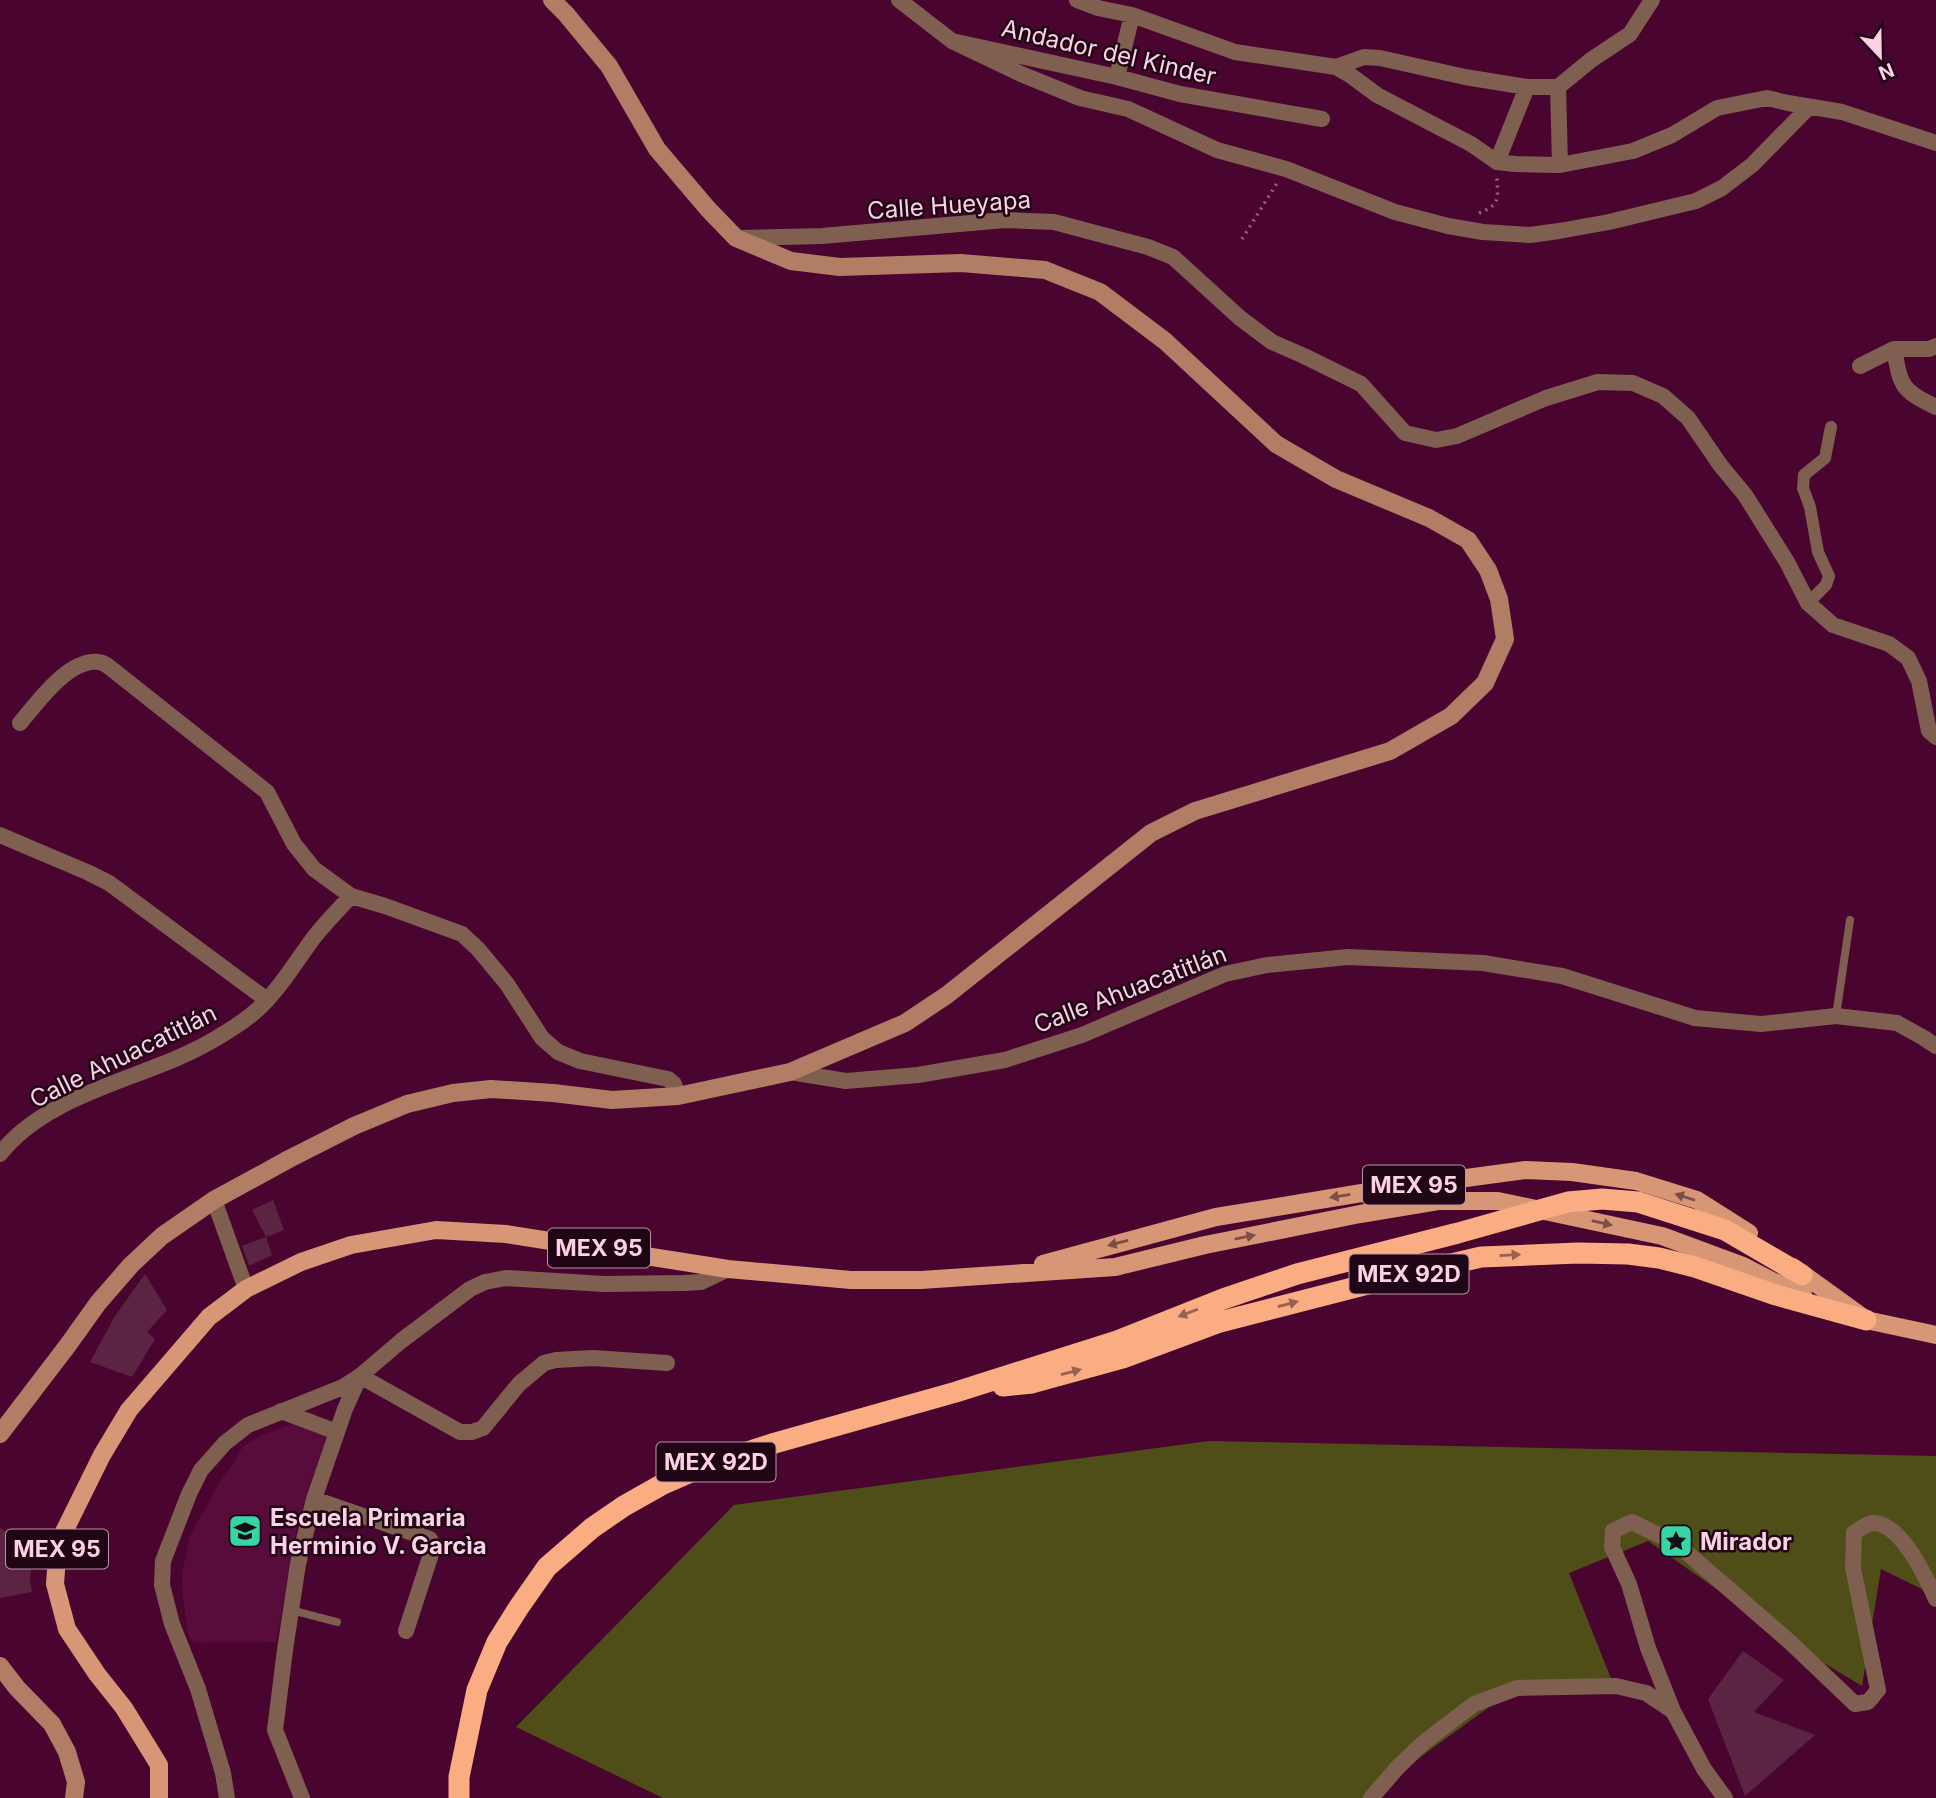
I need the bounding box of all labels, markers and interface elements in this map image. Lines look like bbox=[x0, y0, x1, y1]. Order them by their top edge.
street label: Andador del Kinder bbox=[999, 13, 1219, 91]
north arrow bbox=[1845, 21, 1915, 91]
text: N bbox=[1875, 58, 1897, 85]
street label: Calle Hueyapa bbox=[866, 185, 1032, 225]
street label: Calle Ahuacatitlán bbox=[1029, 939, 1231, 1039]
street label: Calle Ahuacatitlán bbox=[25, 998, 221, 1114]
road number: MEX 95 bbox=[1363, 1166, 1465, 1204]
one-way arrow bbox=[1329, 1191, 1351, 1202]
one-way arrow bbox=[1674, 1191, 1695, 1201]
one-way arrow bbox=[1591, 1218, 1613, 1229]
road number: MEX 95 bbox=[548, 1228, 650, 1268]
one-way arrow bbox=[1234, 1231, 1256, 1242]
one-way arrow bbox=[1107, 1239, 1128, 1249]
one-way arrow bbox=[1499, 1250, 1521, 1261]
road number: MEX 92D bbox=[1350, 1254, 1468, 1294]
one-way arrow bbox=[1278, 1299, 1299, 1309]
one-way arrow bbox=[1177, 1307, 1198, 1318]
one-way arrow bbox=[1060, 1366, 1082, 1377]
road number: MEX 92D bbox=[656, 1442, 776, 1482]
place label: Escuela Primaria Herminio V. Garcìa bbox=[270, 1503, 487, 1560]
school or university icon: Escuela Primaria Herminio V. Garcìa bbox=[226, 1512, 264, 1550]
place icon: Mirador bbox=[1657, 1522, 1695, 1560]
place label: Mirador bbox=[1700, 1527, 1792, 1556]
road number: MEX 95 bbox=[6, 1530, 108, 1568]

